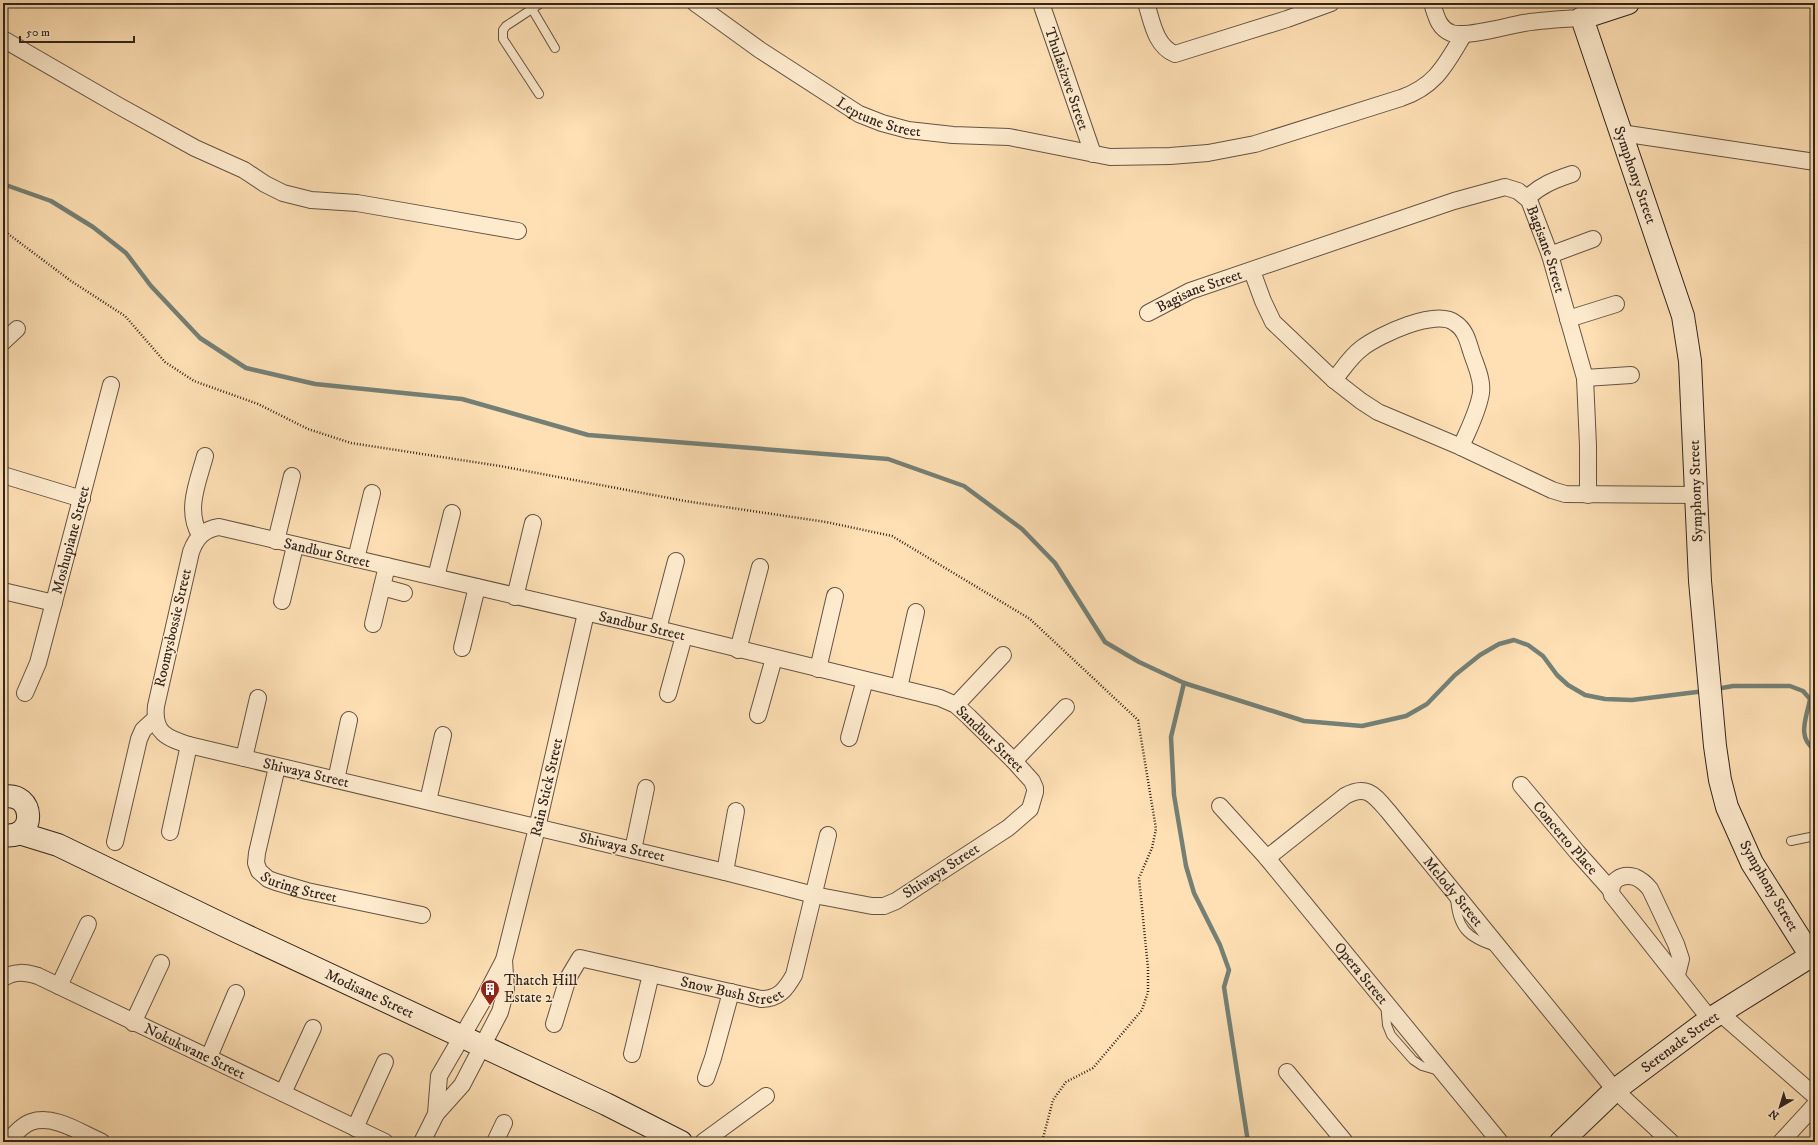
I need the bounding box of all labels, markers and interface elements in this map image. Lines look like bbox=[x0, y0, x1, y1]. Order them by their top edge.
scale bar bbox=[20, 18, 134, 44]
text: 50 m bbox=[26, 25, 50, 40]
street label: Thulasizwe Street bbox=[1041, 25, 1094, 133]
street label: Leptune Street bbox=[833, 93, 922, 141]
street label: Symphony Street bbox=[1609, 124, 1661, 227]
street label: Bagisane Street bbox=[1522, 203, 1570, 295]
street label: Bagisane Street bbox=[1153, 264, 1245, 317]
street label: Symphony Street bbox=[1685, 439, 1707, 542]
street label: Moshupiane Street bbox=[47, 483, 94, 596]
street label: Sandbur Street bbox=[282, 534, 372, 572]
street label: Roomysbossie Street bbox=[150, 567, 196, 689]
street label: Sandbur Street bbox=[597, 607, 687, 645]
street label: Sandbur Street bbox=[952, 702, 1028, 777]
street label: Rain Stick Street bbox=[526, 736, 567, 838]
street label: Shiwaya Street bbox=[261, 754, 351, 792]
street label: Concerto Place bbox=[1529, 797, 1602, 879]
street label: Shiwaya Street bbox=[577, 828, 667, 866]
street label: Symphony Street bbox=[1735, 837, 1803, 935]
street label: Shiwaya Street bbox=[899, 839, 983, 903]
street label: Melody Street bbox=[1419, 853, 1488, 930]
street label: Suring Street bbox=[256, 867, 339, 907]
street label: Opera Street bbox=[1330, 938, 1393, 1008]
street label: Modisane Street bbox=[322, 964, 417, 1023]
place label: Thatch Hill Estate 2 bbox=[504, 971, 578, 1007]
street label: Snow Bush Street bbox=[679, 972, 787, 1009]
building icon: Thatch Hill Estate 2 bbox=[479, 978, 501, 1006]
street label: Serenade Street bbox=[1637, 1006, 1723, 1077]
street label: Nokukwane Street bbox=[141, 1019, 249, 1083]
north arrow bbox=[1760, 1087, 1800, 1127]
text: N bbox=[1767, 1106, 1782, 1122]

